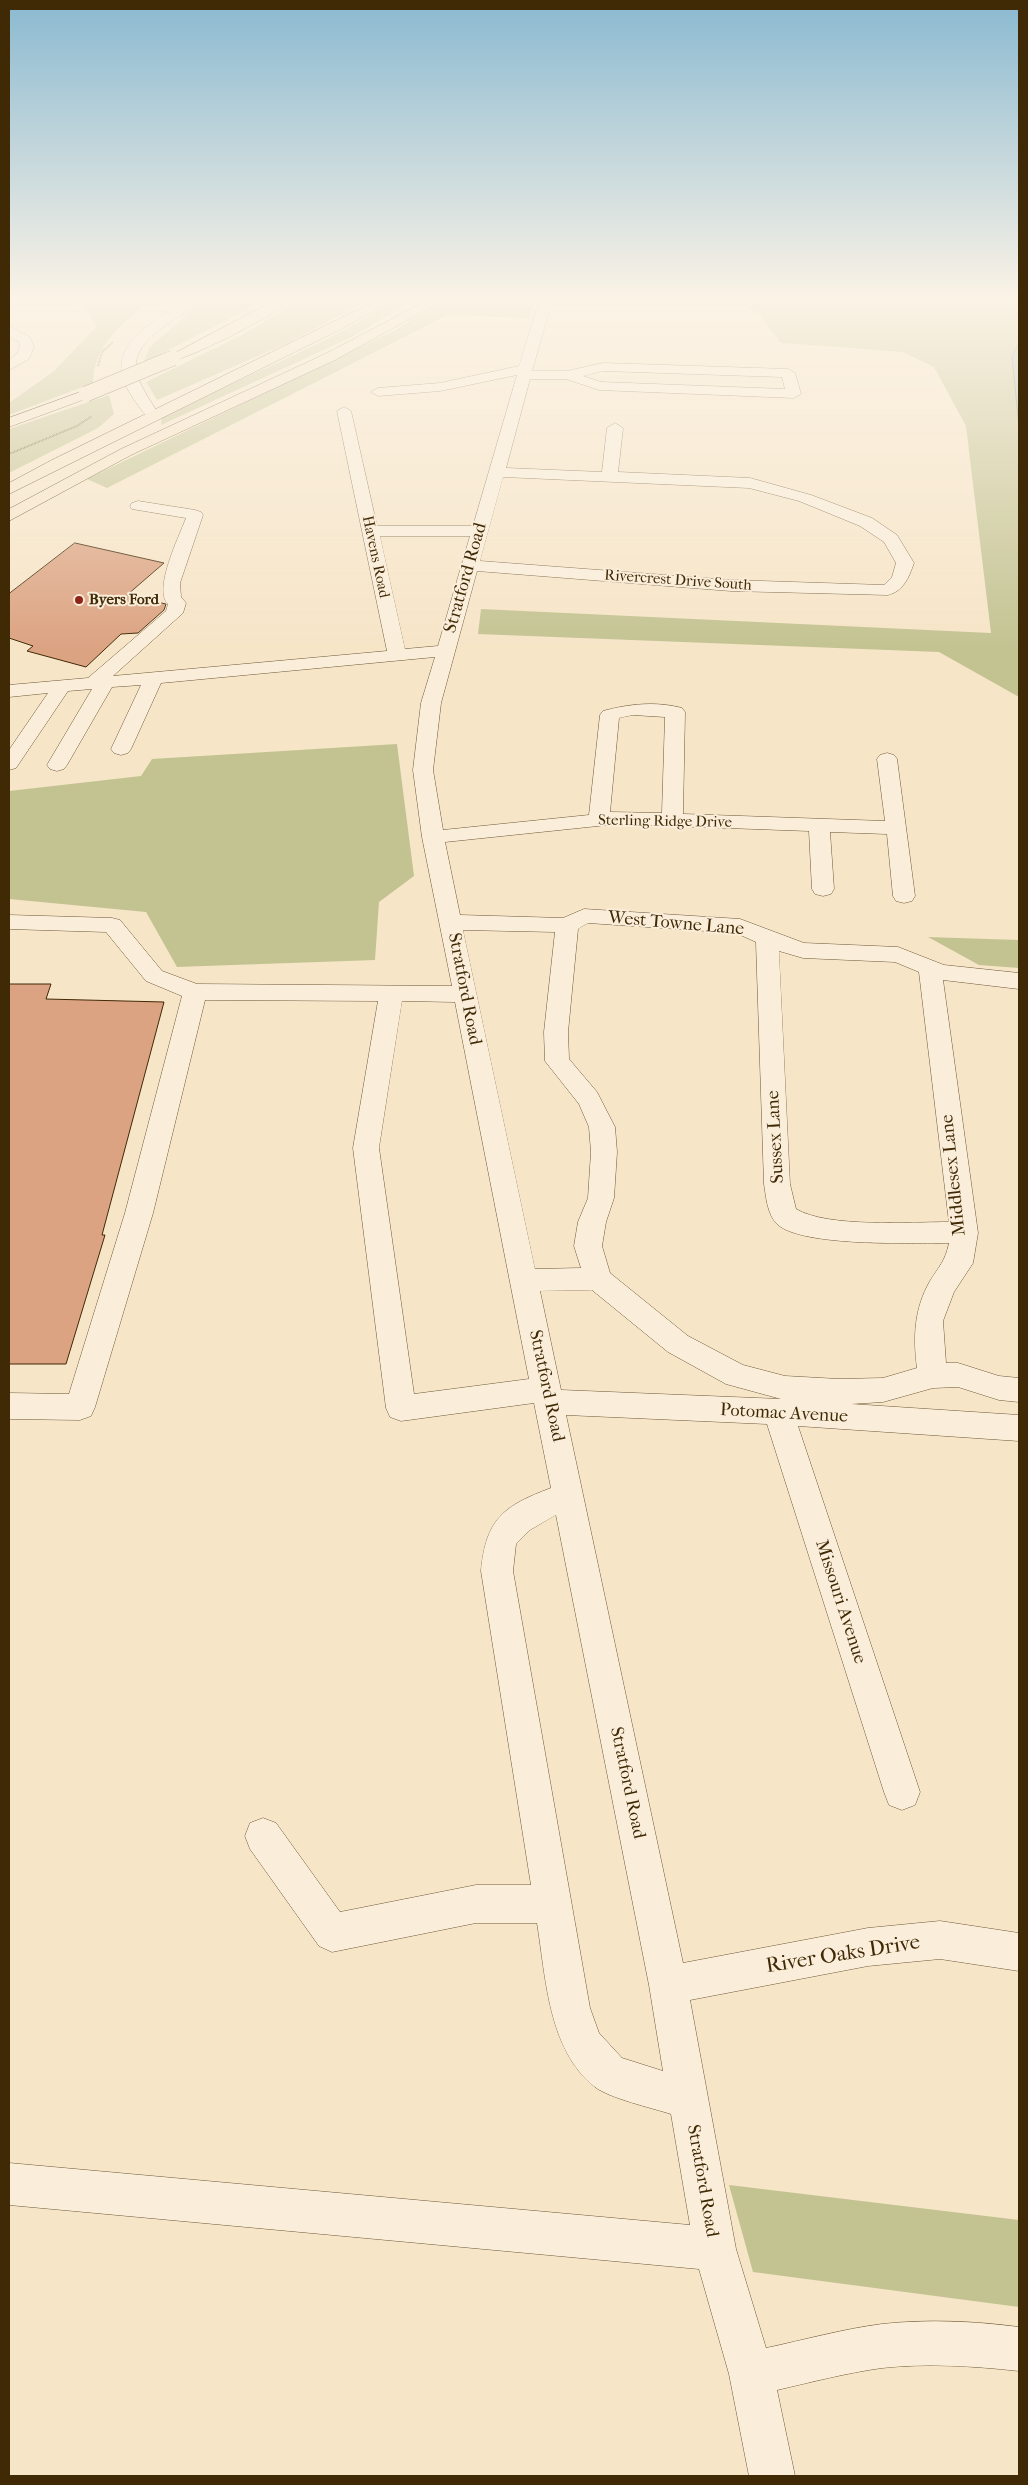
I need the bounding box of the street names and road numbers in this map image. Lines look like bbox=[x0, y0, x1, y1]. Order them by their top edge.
street label: Havens Road bbox=[357, 514, 393, 600]
street label: Stratford Road bbox=[440, 520, 492, 636]
street label: Rivercrest Drive South bbox=[604, 567, 752, 595]
street label: Sterling Ridge Drive bbox=[598, 812, 732, 832]
street label: West Towne Lane bbox=[607, 907, 745, 941]
street label: Stratford Road bbox=[443, 931, 485, 1047]
street label: Sussex Lane bbox=[763, 1090, 789, 1184]
street label: Middlesex Lane bbox=[937, 1113, 971, 1237]
street label: Stratford Road bbox=[524, 1328, 568, 1444]
street label: Potomac Avenue bbox=[719, 1400, 849, 1428]
street label: Missouri Avenue bbox=[810, 1537, 870, 1667]
street label: Stratford Road bbox=[605, 1725, 649, 1841]
street label: River Oaks Drive bbox=[764, 1930, 922, 1980]
street label: Stratford Road bbox=[681, 2123, 723, 2239]

